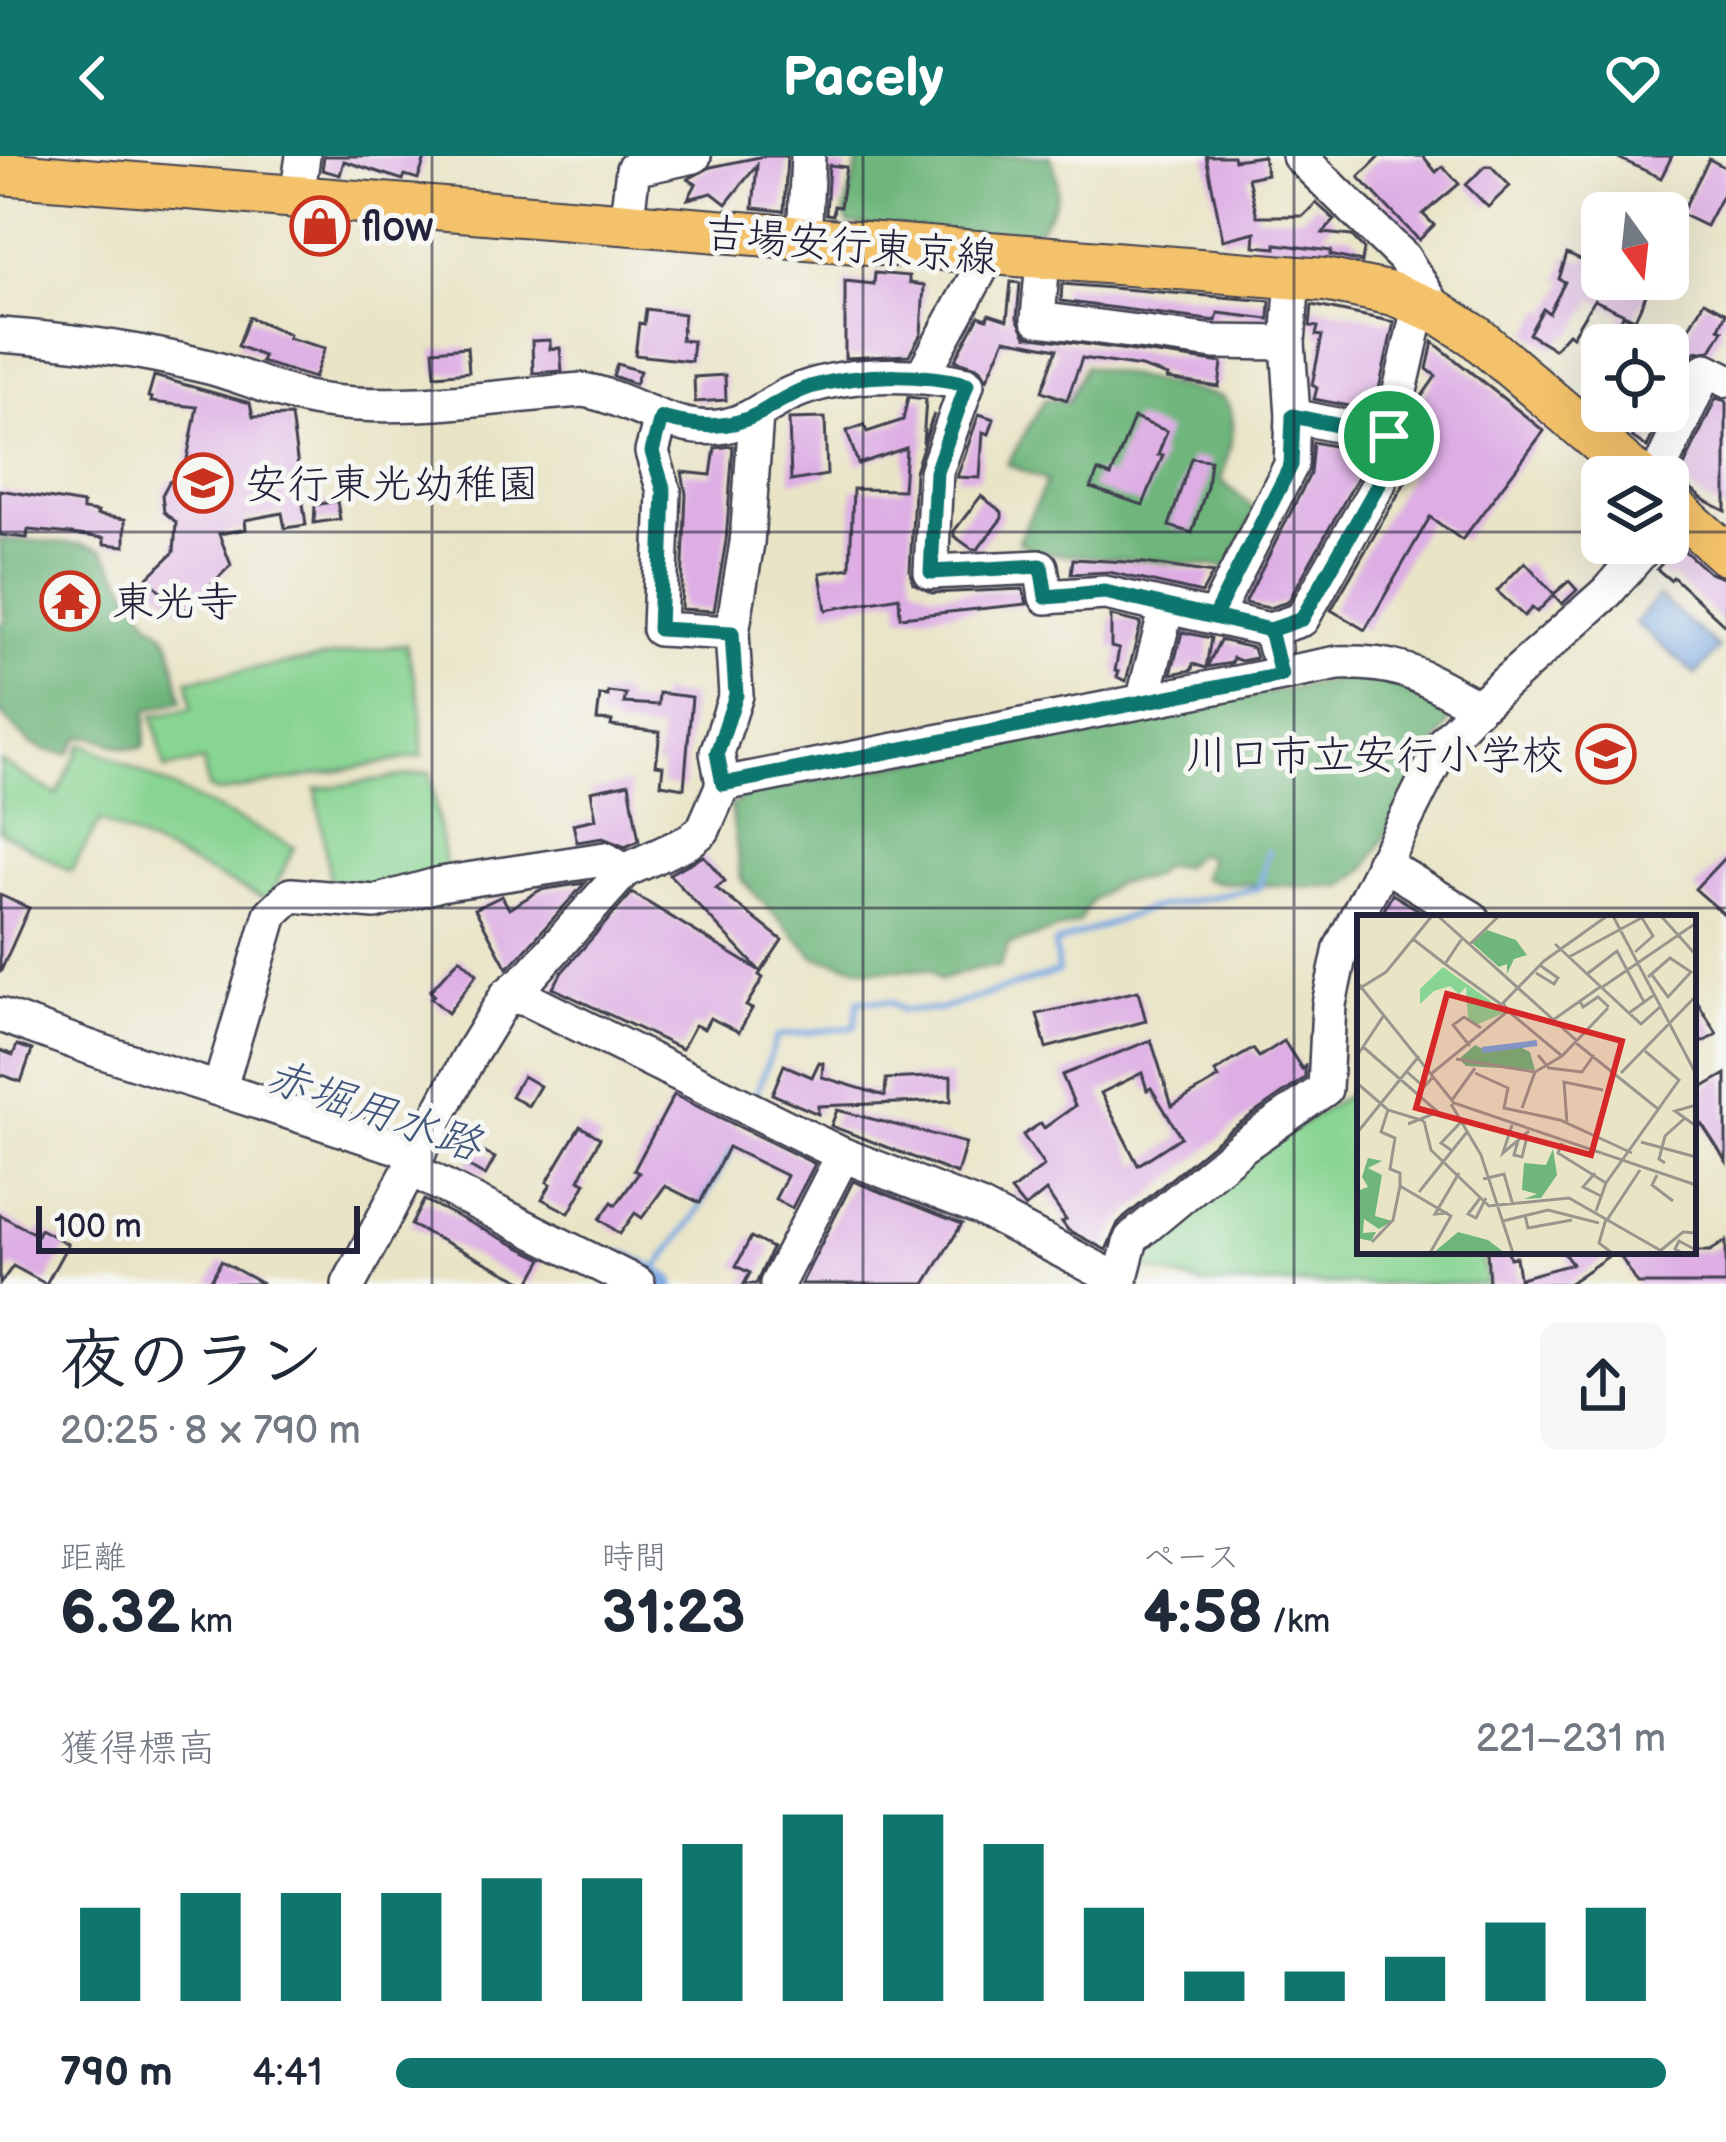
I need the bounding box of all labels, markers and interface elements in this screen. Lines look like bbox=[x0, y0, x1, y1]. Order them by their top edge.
icon: back bbox=[60, 45, 126, 111]
icon: heart bbox=[1600, 45, 1666, 111]
text: Pacely bbox=[782, 46, 944, 111]
north arrow bbox=[1581, 192, 1689, 300]
map controls bbox=[1581, 192, 1689, 564]
shop icon: flow bbox=[289, 195, 351, 257]
place label: flow bbox=[362, 203, 434, 254]
street label: 吉場安行東京線 bbox=[702, 208, 999, 285]
button: locate bbox=[1581, 324, 1689, 432]
pin bbox=[1338, 385, 1440, 487]
icon: arrive bbox=[1356, 403, 1422, 469]
school or university icon: 安行東光幼稚園 bbox=[172, 452, 234, 514]
button: layers bbox=[1581, 456, 1689, 564]
place label: 安行東光幼稚園 bbox=[245, 460, 539, 511]
temple icon: 東光寺 bbox=[39, 570, 101, 632]
place label: 東光寺 bbox=[112, 578, 238, 629]
school or university icon: 川口市立安行小学校 bbox=[1575, 723, 1637, 785]
place label: 川口市立安行小学校 bbox=[1186, 731, 1564, 782]
inset map bbox=[1357, 915, 1696, 1254]
water label: 赤堀用水路 bbox=[258, 1049, 491, 1175]
scale bar bbox=[36, 1200, 360, 1253]
text: 100 m bbox=[54, 1207, 142, 1247]
text: 夜のラン bbox=[60, 1323, 324, 1402]
button: share bbox=[1540, 1323, 1666, 1449]
text: 20:25 · 8 × 790 m bbox=[60, 1408, 361, 1455]
text: 距離 bbox=[60, 1538, 126, 1578]
text: 時間 bbox=[601, 1538, 667, 1578]
text: ペース bbox=[1143, 1538, 1240, 1578]
text: 6.32 bbox=[60, 1578, 181, 1650]
text: 31:23 bbox=[601, 1578, 746, 1650]
text: 4:58 bbox=[1143, 1578, 1263, 1650]
text: km bbox=[181, 1602, 233, 1642]
text: /km bbox=[1263, 1602, 1330, 1642]
text: 221–231 m bbox=[1476, 1716, 1666, 1763]
text: 獲得標高 bbox=[60, 1726, 216, 1773]
text: 790 m bbox=[60, 2050, 172, 2097]
text: 4:41 bbox=[252, 2050, 323, 2097]

